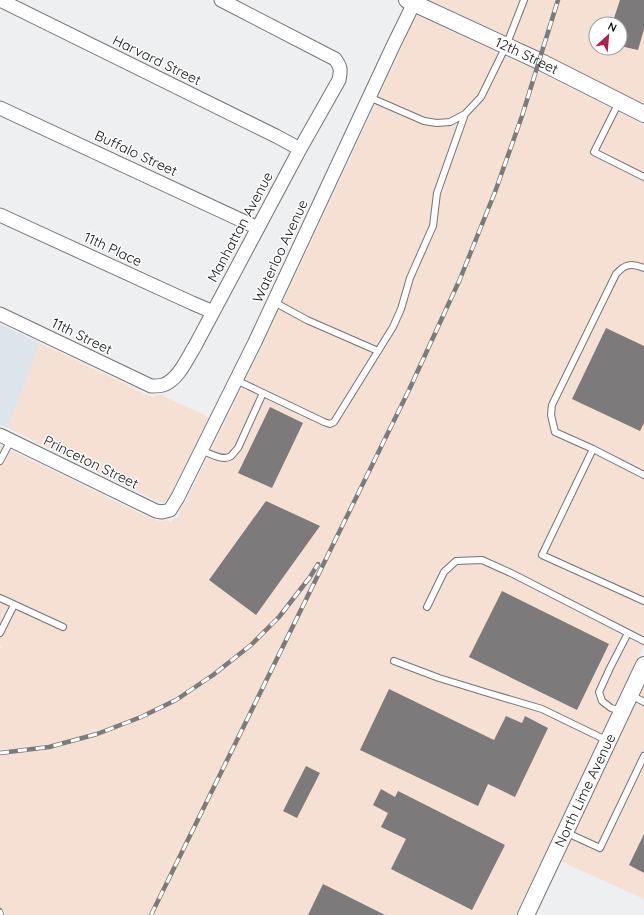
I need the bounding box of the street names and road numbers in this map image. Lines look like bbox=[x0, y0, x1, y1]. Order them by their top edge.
street label: Harvard Street bbox=[110, 31, 204, 89]
street label: 12th Street bbox=[492, 33, 562, 78]
street label: Buffalo Street bbox=[92, 126, 180, 180]
street label: Manhattan Avenue bbox=[203, 169, 277, 285]
street label: Waterloo Avenue bbox=[248, 197, 312, 305]
street label: 11th Place bbox=[81, 228, 145, 270]
street label: 11th Street bbox=[49, 314, 115, 358]
street label: Princeton Street bbox=[41, 431, 142, 493]
street label: North Lime Avenue bbox=[550, 730, 619, 850]

